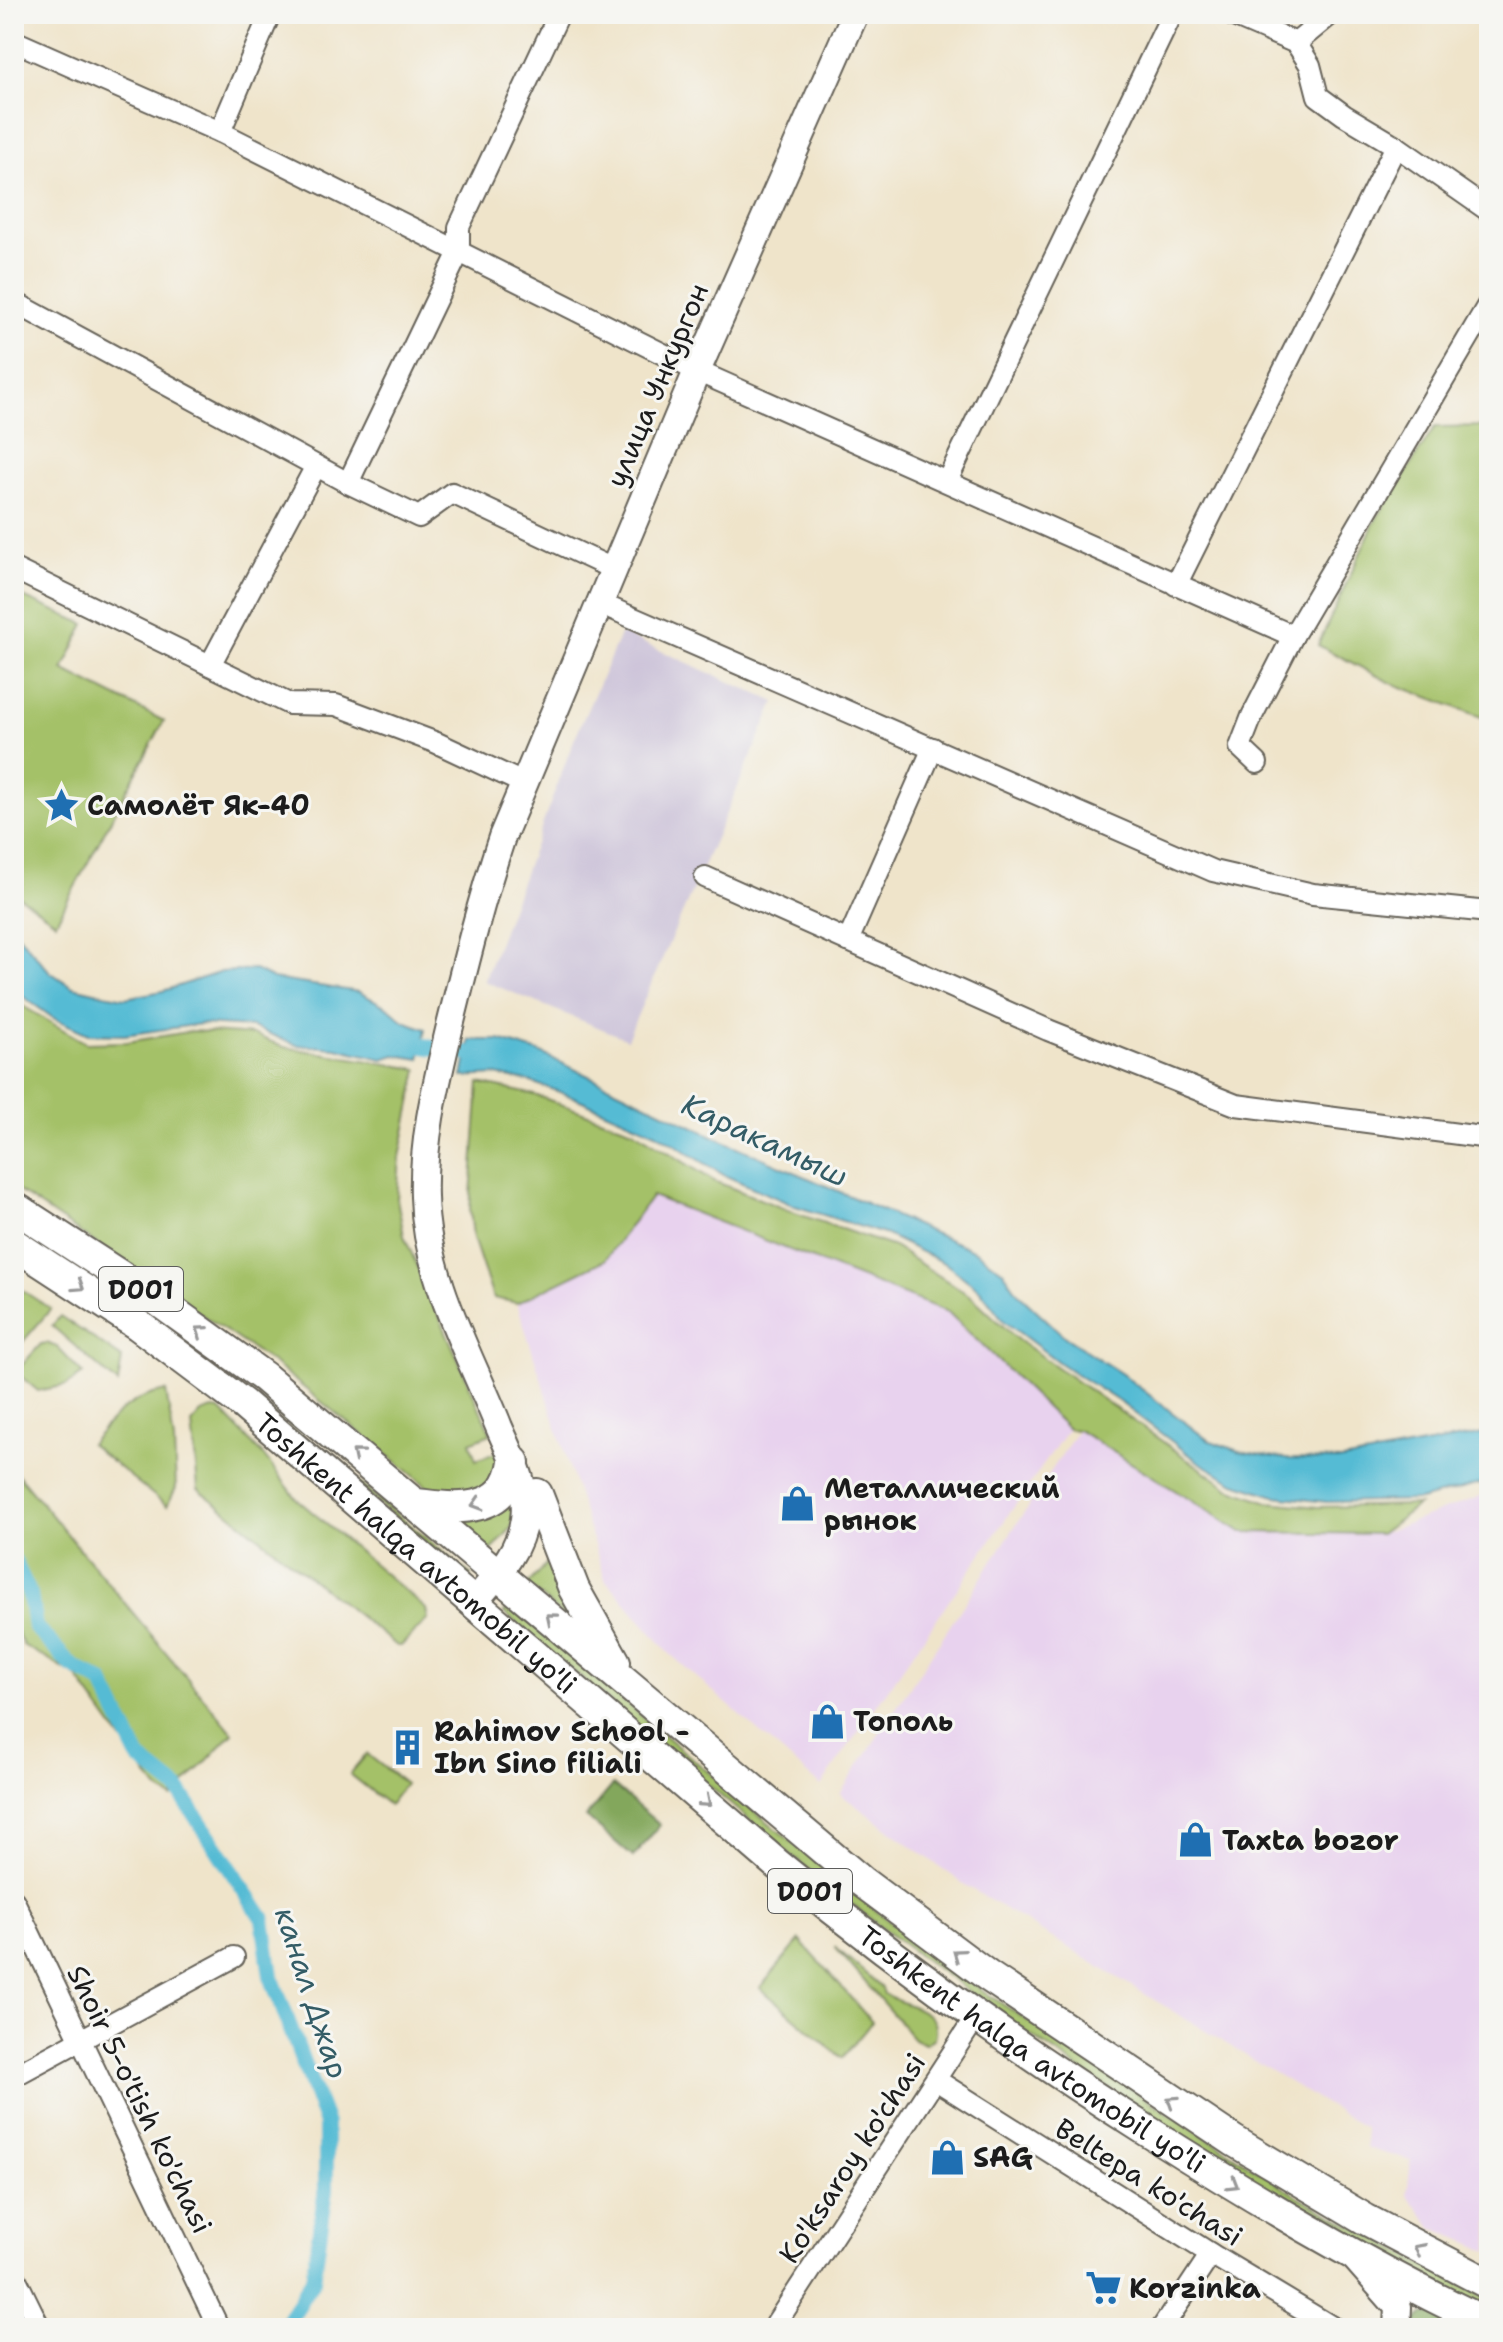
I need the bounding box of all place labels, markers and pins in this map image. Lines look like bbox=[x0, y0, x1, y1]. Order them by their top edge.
place icon: Самолёт Як-40 bbox=[42, 786, 80, 824]
place label: Самолёт Як-40 bbox=[87, 786, 310, 824]
place label: Металлический рынок bbox=[824, 1469, 1060, 1539]
shop icon: Металлический рынок bbox=[779, 1485, 817, 1523]
shop icon: Тополь bbox=[808, 1702, 846, 1740]
place label: Тополь bbox=[853, 1702, 953, 1740]
place label: Rahimov School - Ibn Sino filiali bbox=[434, 1712, 690, 1782]
building icon: Rahimov School - Ibn Sino filiali bbox=[389, 1728, 427, 1766]
shop icon: Taxta bozor bbox=[1177, 1821, 1215, 1859]
place label: Taxta bozor bbox=[1222, 1821, 1399, 1859]
shop icon: SAG bbox=[928, 2138, 966, 2176]
place label: SAG bbox=[973, 2138, 1034, 2176]
supermarket icon: Korzinka bbox=[1084, 2269, 1122, 2307]
place label: Korzinka bbox=[1129, 2269, 1261, 2307]

